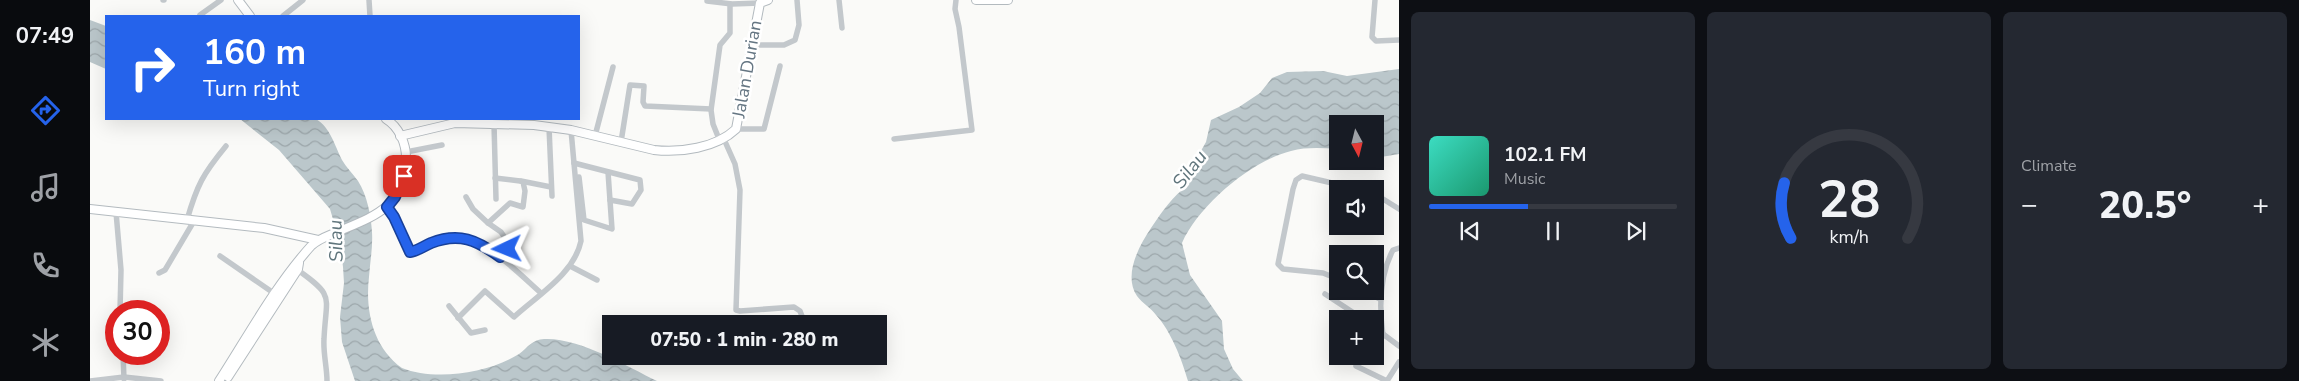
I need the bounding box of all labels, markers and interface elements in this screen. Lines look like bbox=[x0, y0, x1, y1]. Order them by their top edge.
street label: Jalan Durian bbox=[726, 18, 767, 121]
text: 07:49 bbox=[16, 21, 74, 51]
text: 160 m bbox=[203, 29, 306, 76]
icon: right bbox=[120, 35, 185, 100]
text: Turn right bbox=[203, 74, 299, 104]
icon: directions bbox=[28, 93, 63, 128]
north arrow bbox=[1329, 115, 1384, 170]
map controls bbox=[1329, 115, 1384, 365]
text: 102.1 FM bbox=[1504, 142, 1587, 168]
water label: Silau bbox=[1166, 145, 1213, 194]
pin bbox=[383, 155, 425, 197]
text: Climate bbox=[2021, 155, 2076, 177]
icon: arrive bbox=[390, 162, 418, 190]
text: 28 bbox=[1818, 164, 1880, 235]
text: Music bbox=[1504, 168, 1545, 190]
icon: music bbox=[28, 170, 63, 205]
button: sound bbox=[1329, 180, 1384, 235]
text: 20.5° bbox=[2099, 180, 2191, 231]
text: − bbox=[2021, 186, 2038, 224]
text: + bbox=[2252, 186, 2269, 224]
icon: previous bbox=[1456, 217, 1484, 245]
icon: pause bbox=[1539, 217, 1567, 245]
icon: next bbox=[1622, 217, 1650, 245]
water label: Silau bbox=[322, 219, 350, 263]
position arrow bbox=[480, 222, 532, 274]
text: km/h bbox=[1829, 225, 1869, 249]
button: search bbox=[1329, 245, 1384, 300]
icon: phone bbox=[28, 248, 63, 283]
speed limit sign: 30 bbox=[105, 300, 170, 365]
button: + bbox=[1329, 310, 1384, 365]
icon: climate bbox=[28, 325, 63, 360]
text: 07:50 · 1 min · 280 m bbox=[651, 327, 838, 353]

